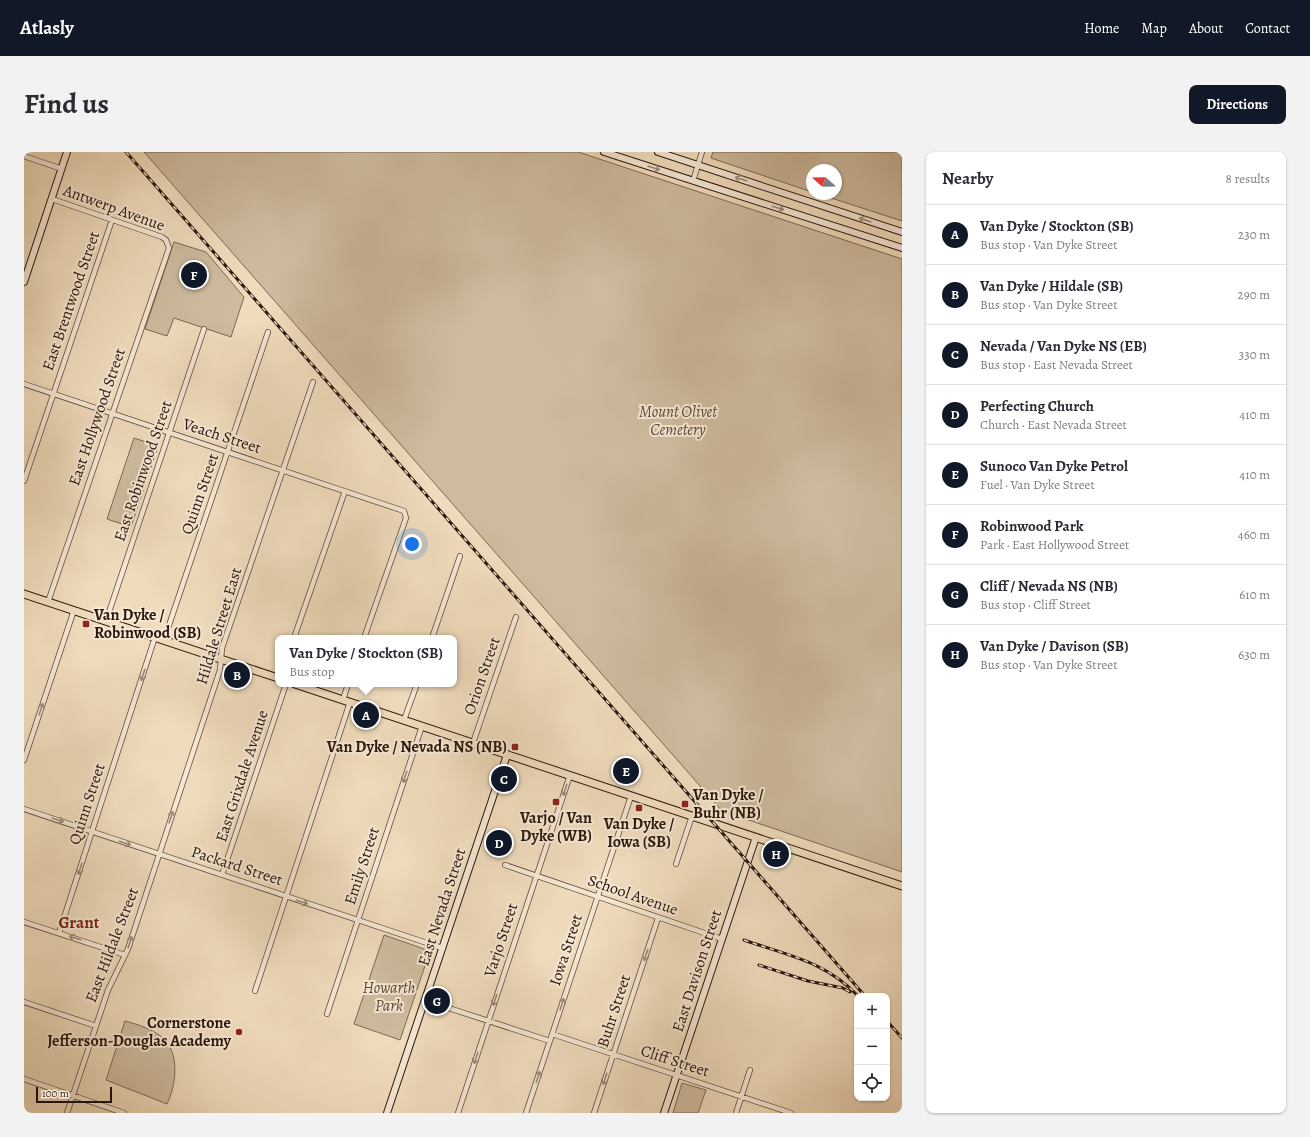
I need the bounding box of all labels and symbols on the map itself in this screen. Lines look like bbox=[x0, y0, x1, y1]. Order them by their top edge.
north arrow bbox=[806, 164, 842, 200]
one-way arrow bbox=[648, 165, 660, 173]
one-way arrow bbox=[735, 175, 748, 182]
street label: Antwerp Avenue bbox=[59, 179, 168, 237]
one-way arrow bbox=[771, 205, 784, 212]
one-way arrow bbox=[859, 215, 871, 223]
street label: East Brentwood Street bbox=[37, 228, 105, 374]
pin: F bbox=[181, 260, 207, 290]
street label: East Hollywood Street bbox=[63, 345, 131, 489]
street label: East Robinwood Street bbox=[109, 397, 177, 545]
park label: Mount Olivet Cemetery bbox=[639, 401, 718, 441]
street label: Veach Street bbox=[179, 413, 264, 459]
street label: Quinn Street bbox=[176, 451, 224, 537]
your location bbox=[402, 534, 422, 554]
street label: Hildale Street East bbox=[191, 565, 247, 687]
place label: Van Dyke / Robinwood (SB) bbox=[93, 604, 201, 644]
marker: Van Dyke / Robinwood (SB) bbox=[81, 619, 91, 629]
street label: Orion Street bbox=[458, 634, 506, 718]
pin: B bbox=[224, 660, 250, 690]
one-way arrow bbox=[139, 668, 146, 681]
pin: A bbox=[353, 700, 379, 730]
one-way arrow bbox=[38, 703, 45, 716]
street label: East Grixdale Avenue bbox=[210, 707, 274, 845]
place label: Van Dyke / Nevada NS (NB) bbox=[326, 736, 507, 758]
marker: Van Dyke / Nevada NS (NB) bbox=[510, 742, 520, 752]
pin: E bbox=[613, 756, 639, 786]
street label: Quinn Street bbox=[64, 760, 110, 848]
pin: C bbox=[491, 764, 517, 794]
one-way arrow bbox=[401, 770, 409, 782]
one-way arrow bbox=[561, 783, 568, 796]
place label: Van Dyke / Buhr (NB) bbox=[692, 784, 764, 824]
marker: Varjo / Van Dyke (WB) bbox=[551, 797, 561, 807]
marker: Van Dyke / Buhr (NB) bbox=[680, 799, 690, 809]
marker: Van Dyke / Iowa (SB) bbox=[634, 803, 644, 813]
place label: Varjo / Van Dyke (WB) bbox=[519, 807, 592, 847]
one-way arrow bbox=[168, 811, 175, 824]
place label: Van Dyke / Iowa (SB) bbox=[603, 813, 675, 853]
one-way arrow bbox=[52, 817, 64, 825]
street label: Emily Street bbox=[339, 824, 385, 908]
pin: D bbox=[486, 828, 512, 858]
pin: H bbox=[763, 839, 789, 869]
one-way arrow bbox=[119, 840, 132, 847]
street label: Packard Street bbox=[188, 841, 286, 891]
street label: East Nevada Street bbox=[413, 845, 471, 969]
one-way arrow bbox=[75, 862, 83, 874]
street label: School Avenue bbox=[585, 869, 681, 921]
street label: East Hildale Street bbox=[80, 884, 144, 1006]
one-way arrow bbox=[296, 899, 309, 906]
street label: Varjo Street bbox=[478, 900, 523, 981]
street label: East Davison Street bbox=[667, 907, 727, 1035]
district label: Grant bbox=[58, 911, 100, 934]
street label: Iowa Street bbox=[544, 911, 588, 989]
one-way arrow bbox=[69, 934, 81, 942]
one-way arrow bbox=[127, 936, 135, 948]
one-way arrow bbox=[642, 949, 649, 962]
street label: Buhr Street bbox=[592, 972, 636, 1050]
park label: Howarth Park bbox=[363, 977, 416, 1017]
pin: G bbox=[424, 986, 450, 1016]
one-way arrow bbox=[491, 994, 498, 1007]
one-way arrow bbox=[559, 998, 566, 1011]
place label: Cornerstone Jefferson-Douglas Academy bbox=[47, 1012, 232, 1052]
marker: Cornerstone Jefferson-Douglas Academy bbox=[234, 1027, 244, 1037]
street label: Cliff Street bbox=[638, 1040, 712, 1082]
one-way arrow bbox=[472, 1052, 479, 1065]
one-way arrow bbox=[534, 1071, 542, 1083]
one-way arrow bbox=[601, 1072, 608, 1085]
scale bar bbox=[36, 1085, 112, 1104]

